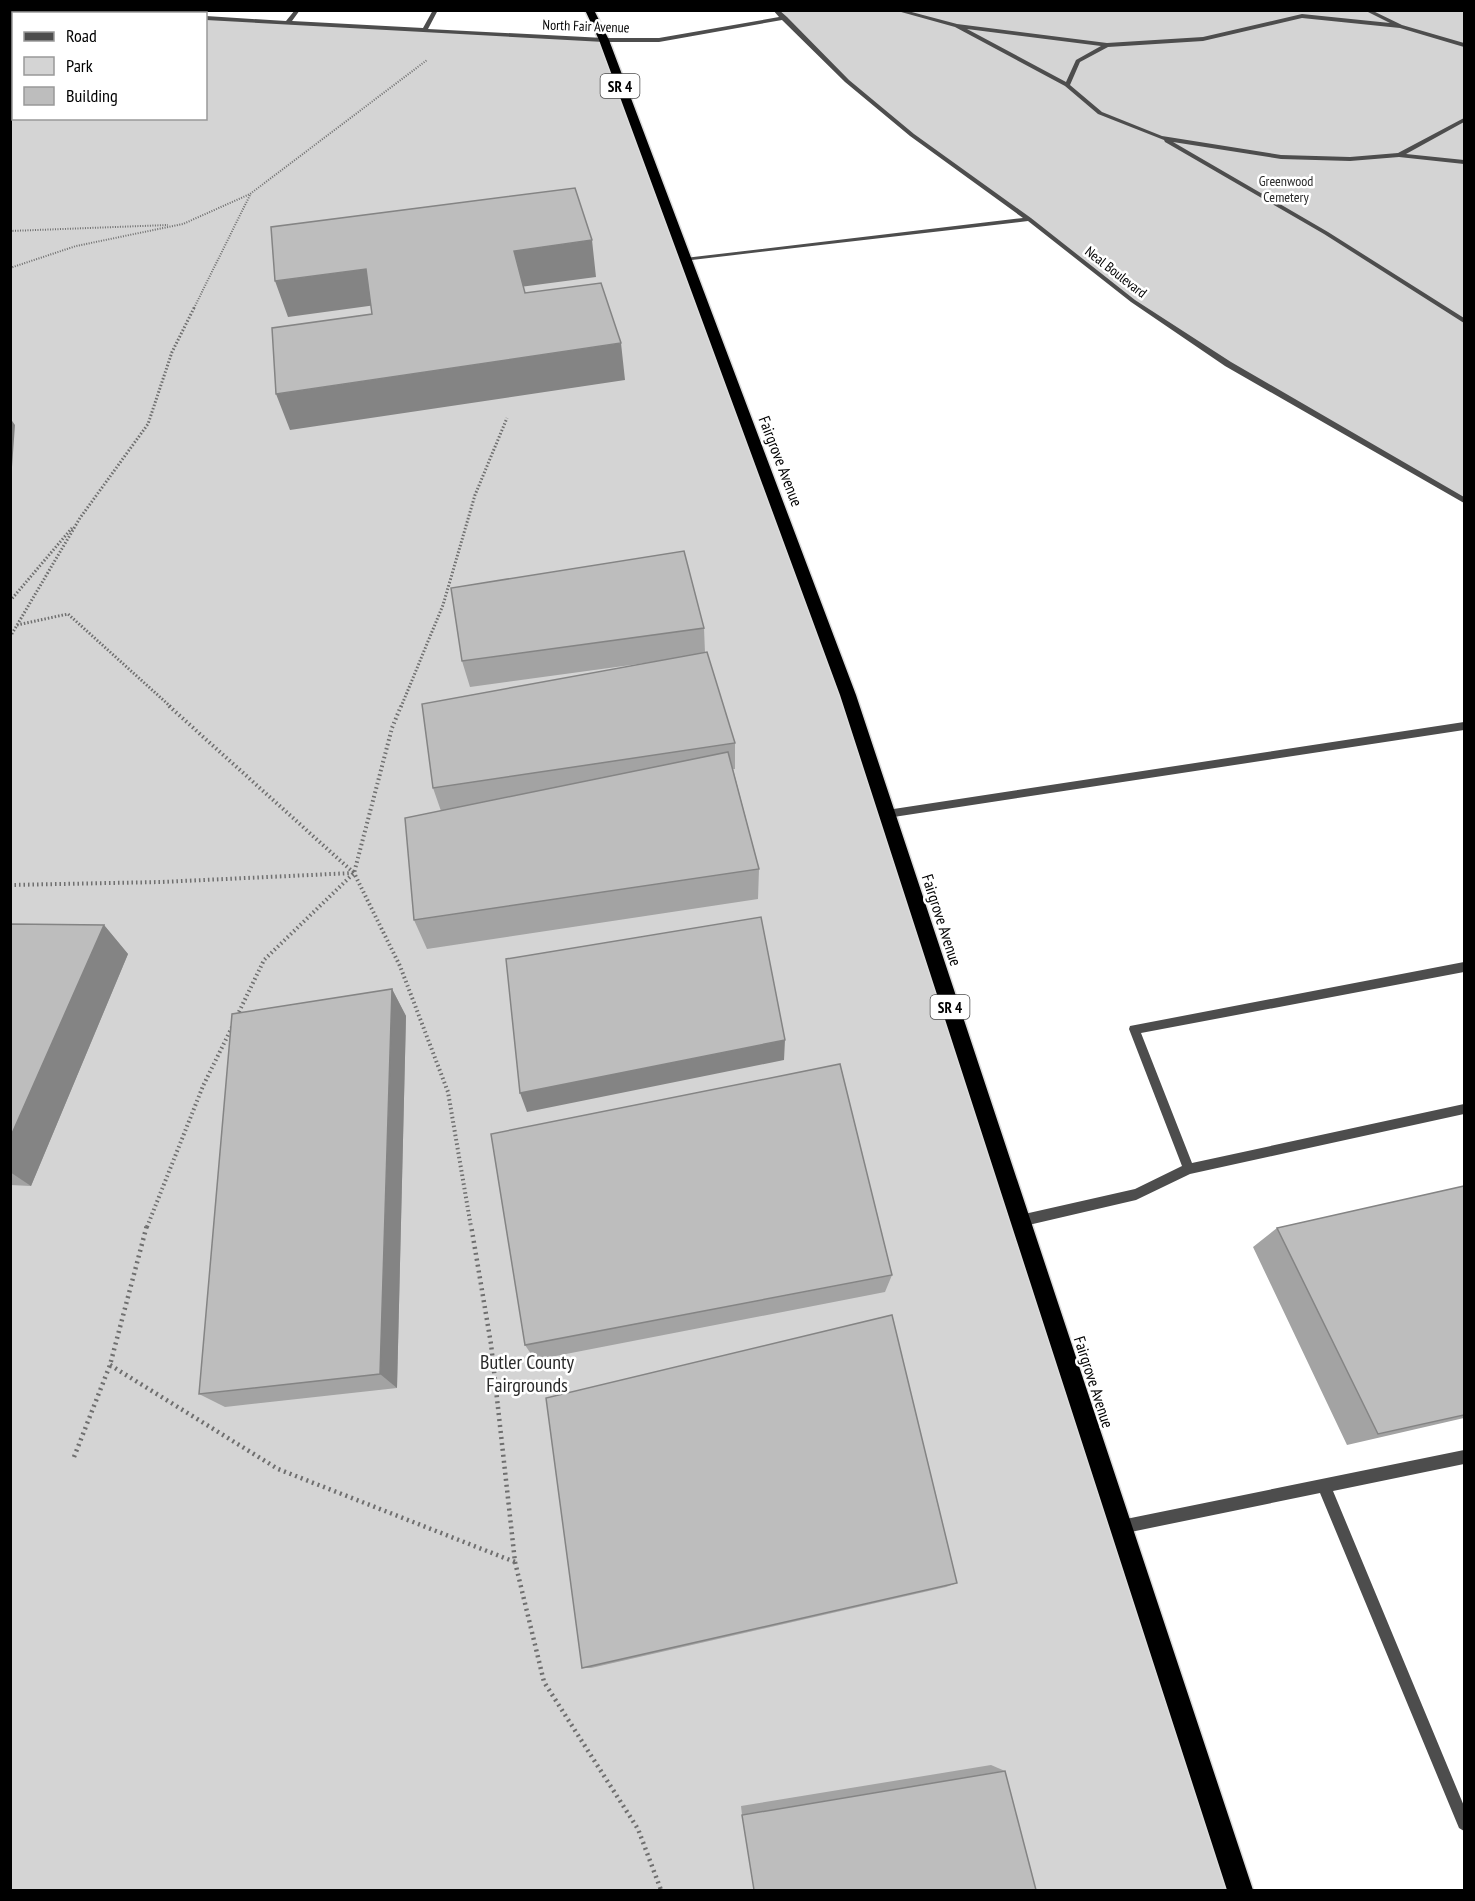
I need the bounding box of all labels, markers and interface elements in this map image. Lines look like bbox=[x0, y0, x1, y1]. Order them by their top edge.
legend bbox=[12, 12, 207, 120]
street label: North Fair Avenue bbox=[542, 15, 630, 37]
text: Road bbox=[66, 24, 97, 47]
text: Park bbox=[66, 54, 93, 77]
road number: SR 4 bbox=[600, 74, 640, 98]
text: Building bbox=[66, 84, 118, 107]
park label: Greenwood Cemetery bbox=[1259, 172, 1313, 206]
street label: Neal Boulevard bbox=[1081, 242, 1151, 302]
street label: Fairgrove Avenue bbox=[755, 413, 807, 509]
street label: Fairgrove Avenue bbox=[918, 872, 966, 968]
road number: SR 4 bbox=[930, 995, 970, 1019]
street label: Fairgrove Avenue bbox=[1070, 1334, 1118, 1430]
park label: Butler County Fairgrounds bbox=[480, 1349, 574, 1398]

